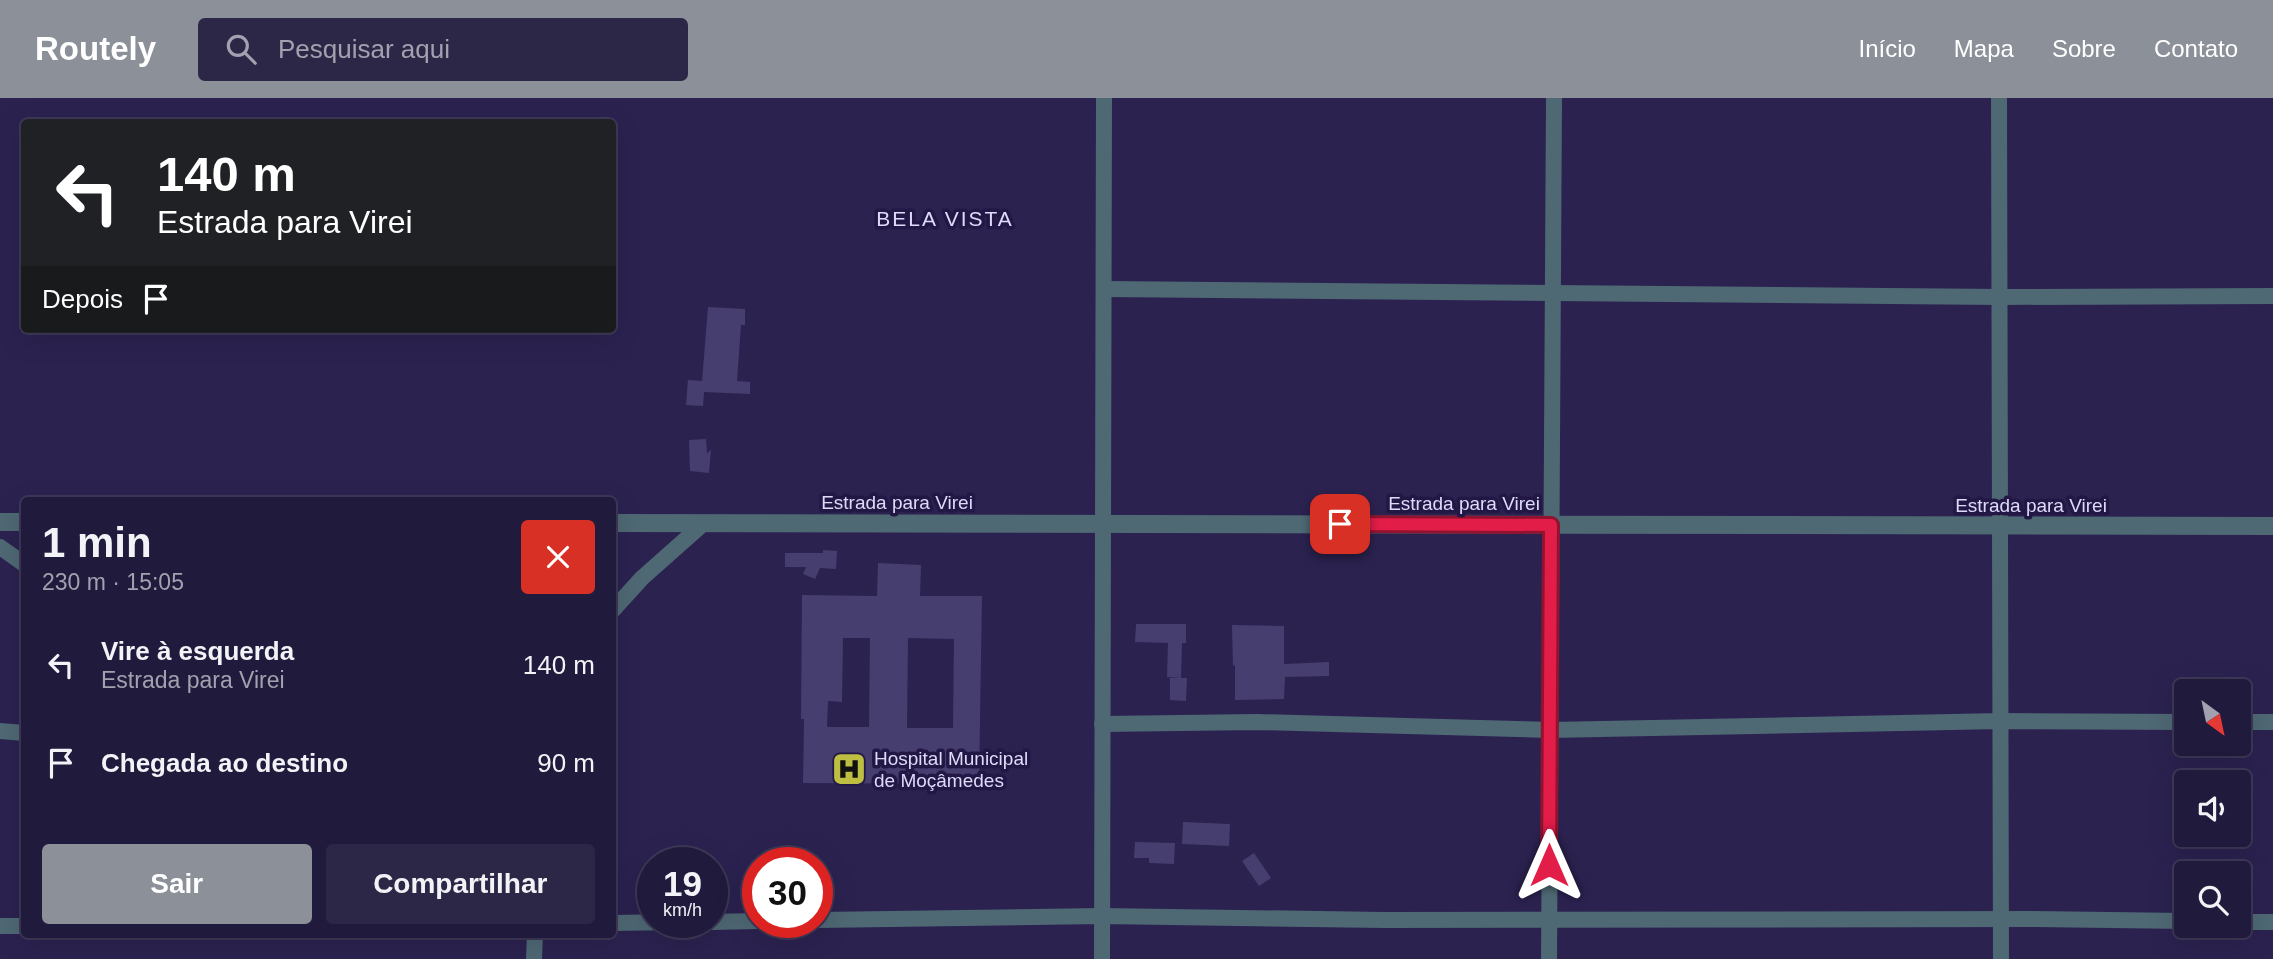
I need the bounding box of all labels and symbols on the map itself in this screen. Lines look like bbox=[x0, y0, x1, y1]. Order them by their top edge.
district label: BELA VISTA bbox=[876, 207, 1014, 230]
street label: Estrada para Virei bbox=[821, 492, 973, 513]
street label: Estrada para Virei bbox=[1388, 493, 1540, 514]
pin bbox=[1310, 494, 1370, 554]
street label: Estrada para Virei bbox=[1955, 495, 2107, 516]
north arrow bbox=[2174, 679, 2250, 756]
place label: Hospital Municipal de Moçâmedes bbox=[874, 748, 1028, 791]
hospital icon: Hospital Municipal de Moçâmedes bbox=[830, 750, 868, 788]
position arrow bbox=[1512, 828, 1586, 902]
speed limit sign: 30 bbox=[742, 847, 833, 938]

